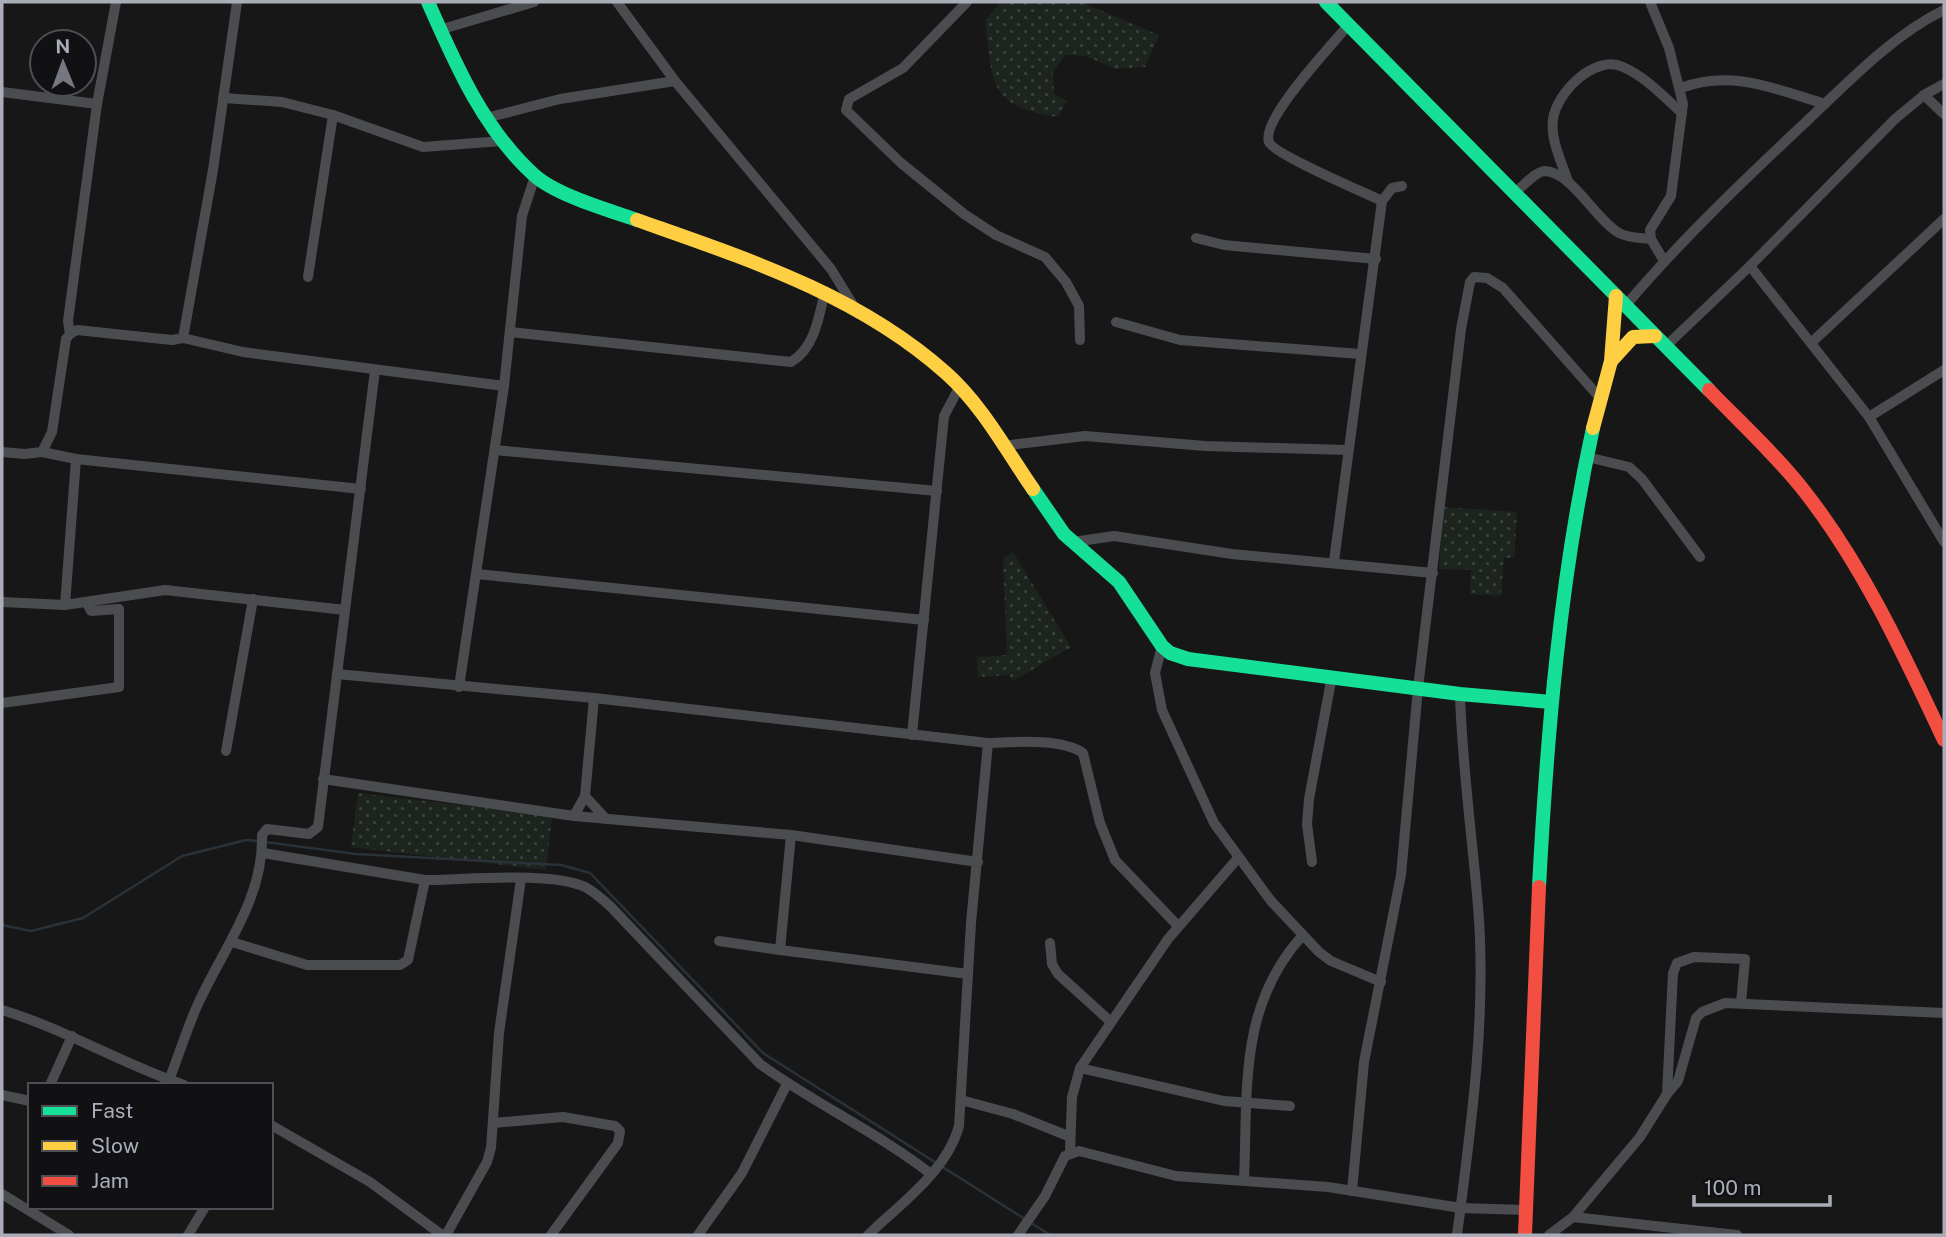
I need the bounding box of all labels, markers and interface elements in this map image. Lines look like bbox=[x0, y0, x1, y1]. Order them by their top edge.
north arrow bbox=[28, 28, 98, 98]
text: N bbox=[55, 35, 70, 57]
legend bbox=[28, 1083, 273, 1209]
text: Fast bbox=[91, 1098, 133, 1123]
text: Slow bbox=[91, 1133, 139, 1158]
scale bar bbox=[1694, 1164, 1830, 1208]
text: Jam bbox=[91, 1168, 129, 1193]
text: 100 m bbox=[1704, 1175, 1761, 1200]

